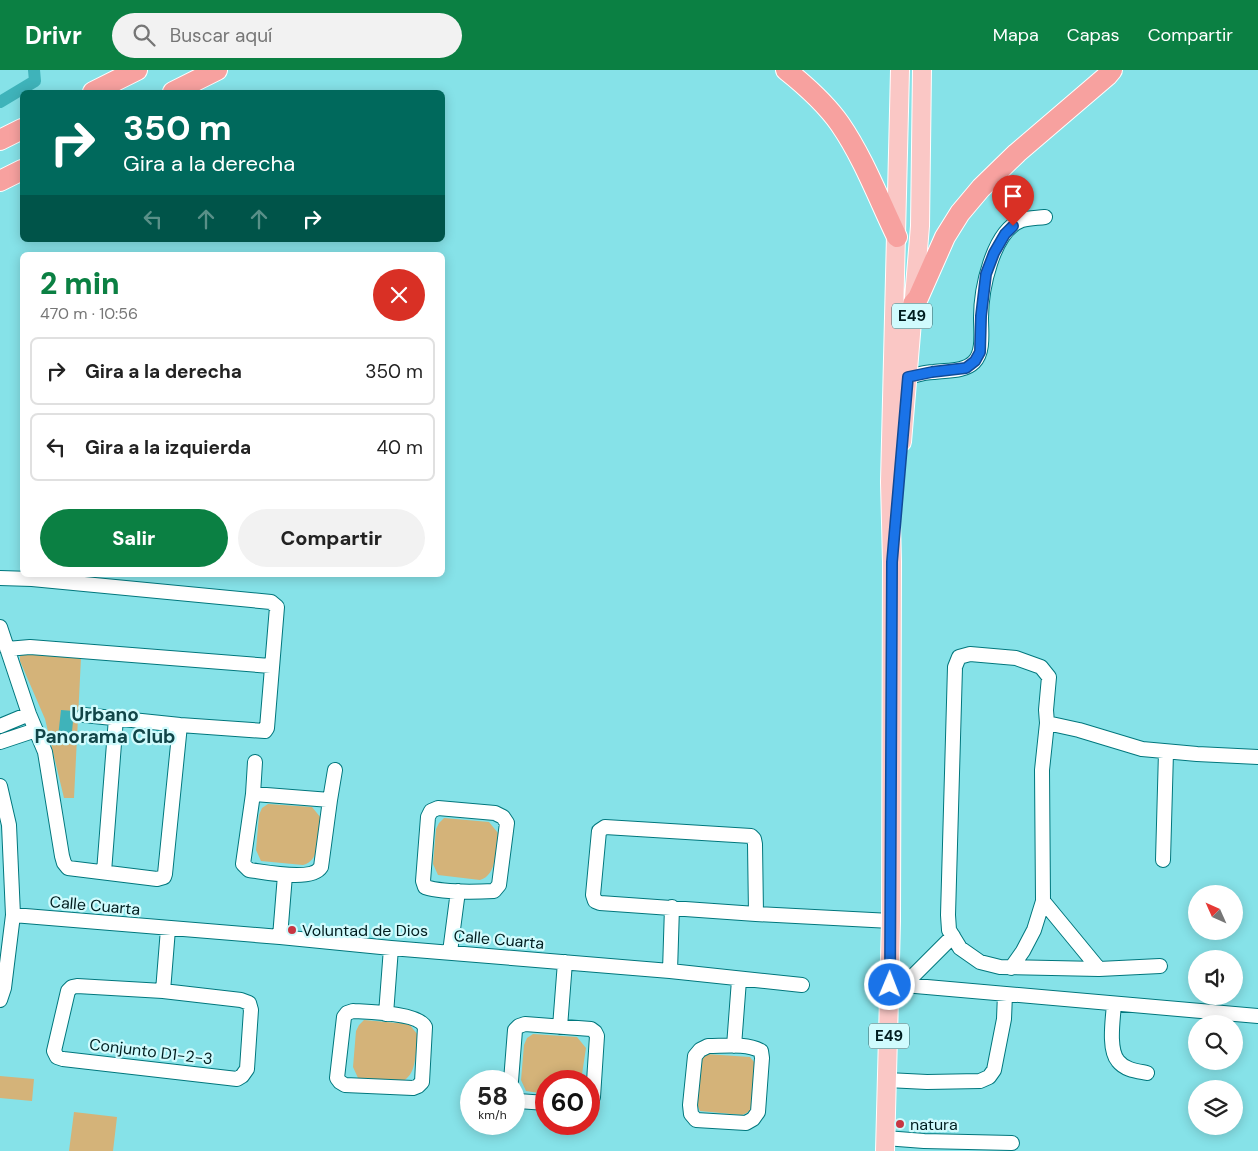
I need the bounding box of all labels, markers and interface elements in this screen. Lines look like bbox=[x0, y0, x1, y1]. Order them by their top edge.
search box bbox=[112, 13, 462, 58]
text: Drivr bbox=[25, 20, 82, 51]
icon: search bbox=[130, 21, 158, 49]
text: Buscar aquí bbox=[170, 23, 272, 48]
text: Mapa bbox=[993, 23, 1039, 47]
text: Capas bbox=[1067, 23, 1120, 47]
text: Compartir bbox=[1148, 23, 1233, 47]
text: 350 m bbox=[123, 105, 232, 151]
icon: right bbox=[40, 110, 105, 175]
text: Gira a la derecha bbox=[123, 149, 295, 178]
pin bbox=[992, 175, 1034, 226]
icon: arrive bbox=[999, 182, 1027, 210]
icon: left bbox=[139, 205, 167, 233]
icon: ahead bbox=[192, 205, 220, 233]
icon: ahead bbox=[245, 205, 273, 233]
icon: right bbox=[298, 205, 326, 233]
text: 2 min bbox=[40, 264, 120, 303]
button: close bbox=[373, 269, 425, 321]
text: 470 m · 10:56 bbox=[40, 303, 138, 324]
road number: E49 bbox=[892, 304, 932, 328]
icon: right bbox=[42, 357, 70, 385]
text: Gira a la derecha bbox=[85, 359, 242, 384]
text: 350 m bbox=[365, 359, 423, 384]
icon: left bbox=[42, 433, 70, 461]
text: Gira a la izquierda bbox=[85, 435, 251, 460]
text: 40 m bbox=[376, 435, 423, 460]
button: Salir bbox=[40, 509, 228, 567]
button: Compartir bbox=[238, 509, 425, 567]
district label: Urbano Panorama Club bbox=[34, 702, 176, 749]
north arrow bbox=[1188, 885, 1242, 940]
map controls bbox=[1188, 885, 1243, 1135]
street label: Calle Cuarta bbox=[49, 891, 141, 920]
place label: Voluntad de Dios bbox=[302, 920, 428, 941]
marker: Voluntad de Dios bbox=[286, 924, 298, 936]
street label: Calle Cuarta bbox=[453, 925, 545, 954]
button: sound bbox=[1188, 950, 1243, 1005]
position arrow bbox=[863, 958, 915, 1010]
button: search bbox=[1188, 1015, 1243, 1070]
road number: E49 bbox=[869, 1024, 909, 1048]
street label: Conjunto D1-2-3 bbox=[88, 1034, 214, 1069]
speed limit sign: 60 bbox=[535, 1070, 600, 1135]
text: 58 bbox=[477, 1080, 508, 1113]
button: layers bbox=[1188, 1080, 1243, 1135]
text: km/h bbox=[478, 1107, 507, 1123]
place label: natura bbox=[910, 1114, 958, 1135]
marker: natura bbox=[894, 1118, 906, 1130]

